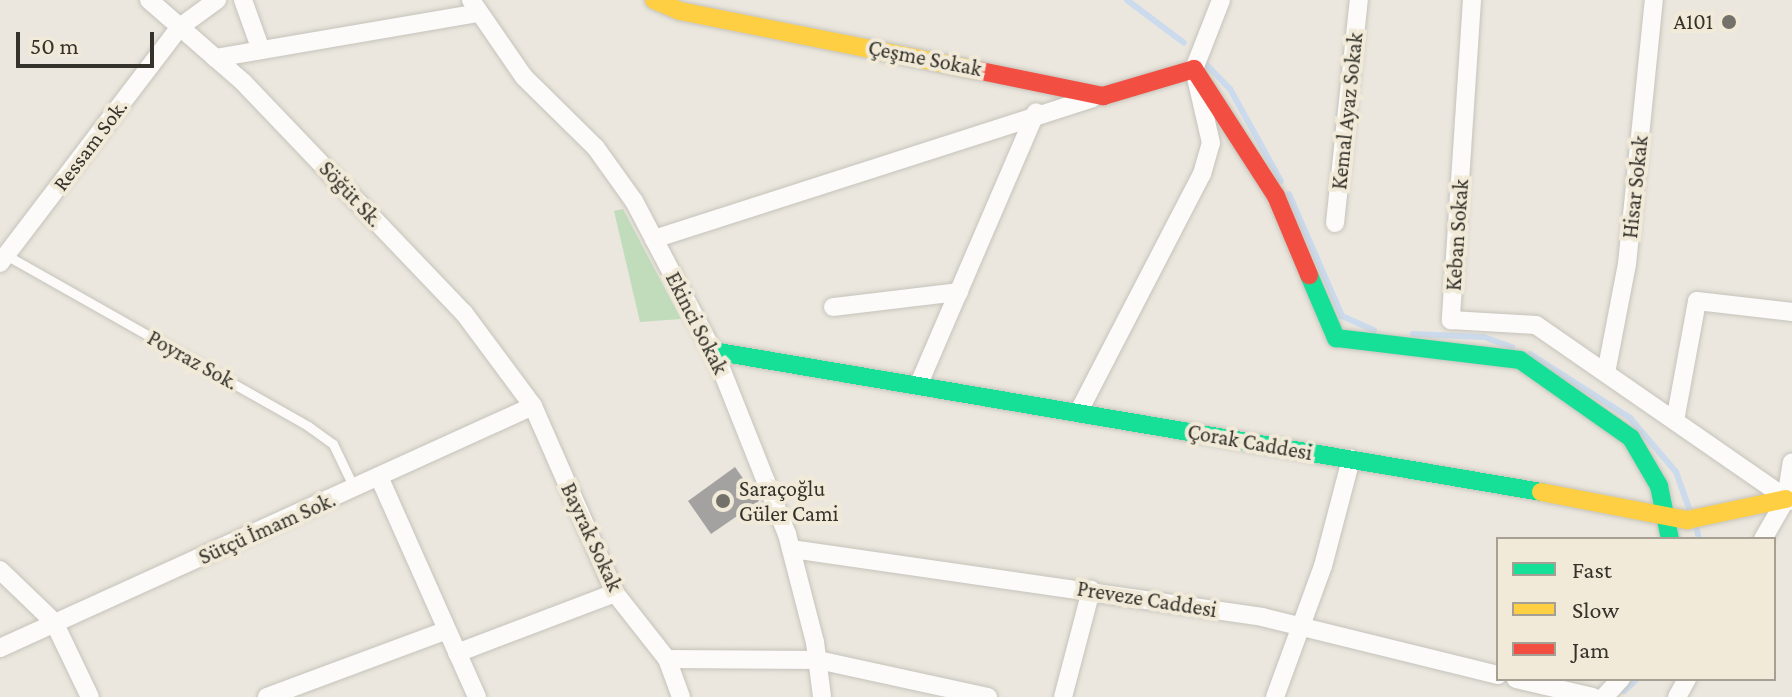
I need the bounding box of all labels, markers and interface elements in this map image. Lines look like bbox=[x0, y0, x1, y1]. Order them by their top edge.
place label: A101 bbox=[1673, 9, 1713, 35]
marker: A101 bbox=[1720, 13, 1738, 31]
scale bar bbox=[20, 16, 158, 66]
street label: Kemal Ayaz Sokak bbox=[1326, 31, 1368, 191]
text: 50 m bbox=[30, 32, 79, 59]
street label: Çeşme Sokak bbox=[866, 34, 984, 82]
street label: Ressam Sok. bbox=[47, 94, 133, 196]
street label: Hisar Sokak bbox=[1616, 134, 1654, 240]
street label: Söğüt Sk. bbox=[314, 155, 388, 233]
street label: Keban Sokak bbox=[1440, 178, 1474, 292]
street label: Ekinci Sokak bbox=[660, 267, 734, 379]
street label: Poyraz Sok. bbox=[143, 324, 243, 396]
street label: Çorak Caddesi bbox=[1186, 418, 1314, 466]
place label: Saraçoğlu Güler Cami bbox=[739, 475, 838, 526]
street label: Bayrak Sokak bbox=[555, 478, 629, 596]
street label: Sütçü İmam Sok. bbox=[194, 486, 340, 570]
marker: Saraçoğlu Güler Cami bbox=[714, 492, 732, 510]
legend bbox=[1496, 537, 1776, 681]
text: Fast bbox=[1572, 556, 1612, 583]
street label: Preveze Caddesi bbox=[1075, 575, 1219, 623]
text: Slow bbox=[1572, 596, 1619, 623]
text: Jam bbox=[1572, 636, 1610, 663]

